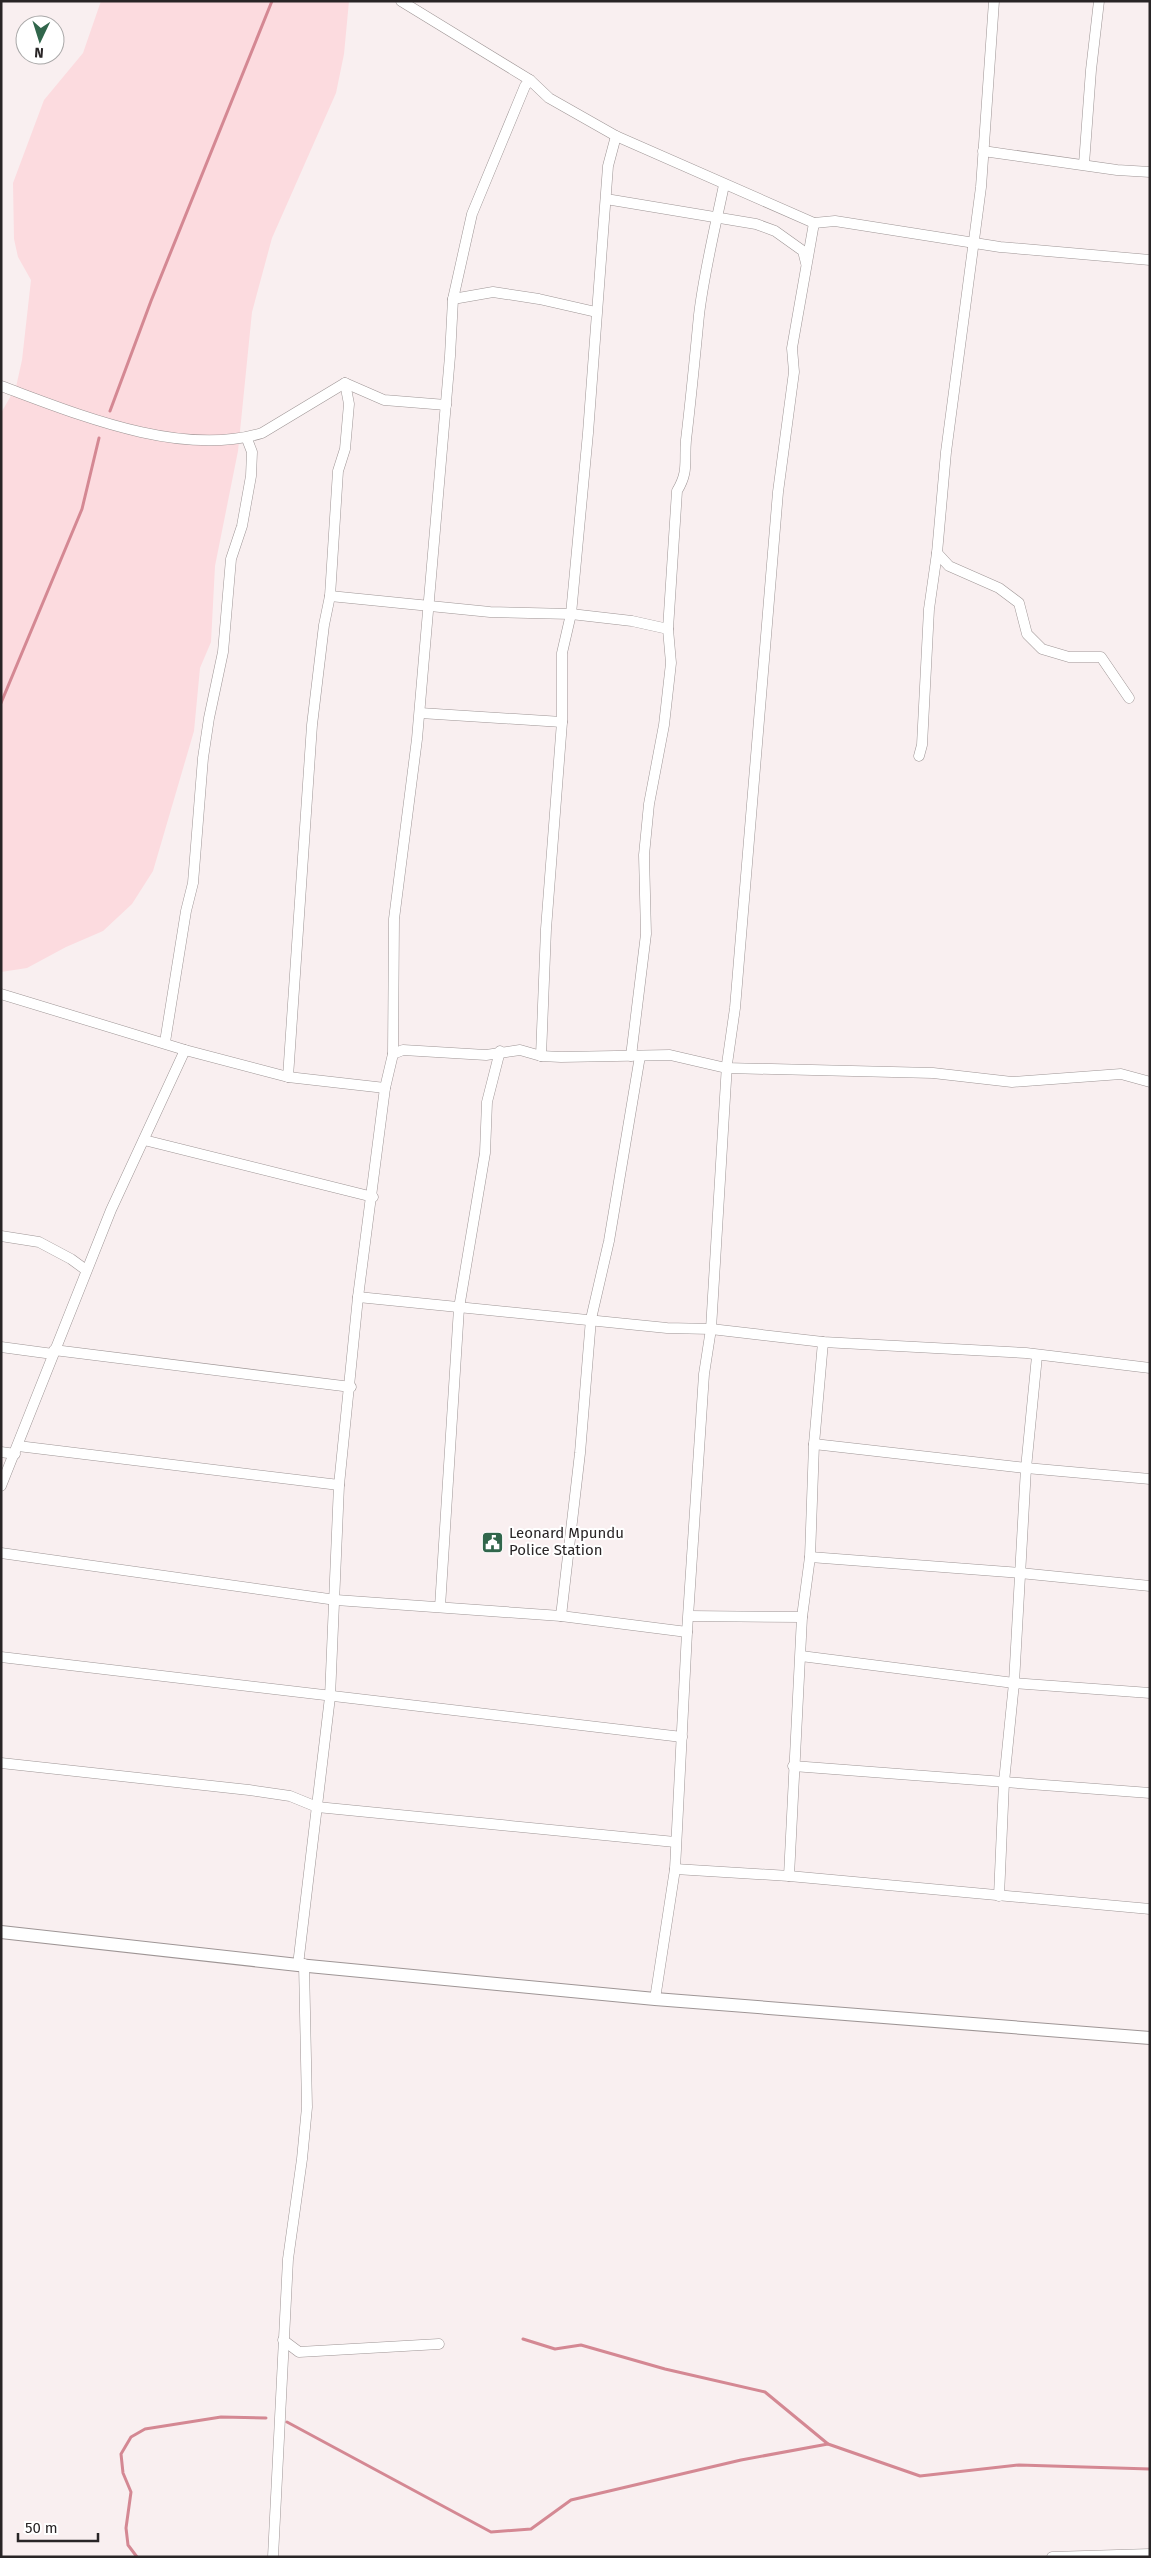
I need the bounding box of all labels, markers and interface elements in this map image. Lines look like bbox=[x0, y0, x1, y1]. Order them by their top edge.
north arrow bbox=[15, 15, 65, 65]
text: N bbox=[34, 44, 44, 61]
place label: Leonard Mpundu Police Station bbox=[509, 1524, 624, 1559]
public building icon: Leonard Mpundu Police Station bbox=[481, 1530, 505, 1554]
scale bar bbox=[18, 2510, 98, 2542]
text: 50 m bbox=[25, 2519, 58, 2537]

